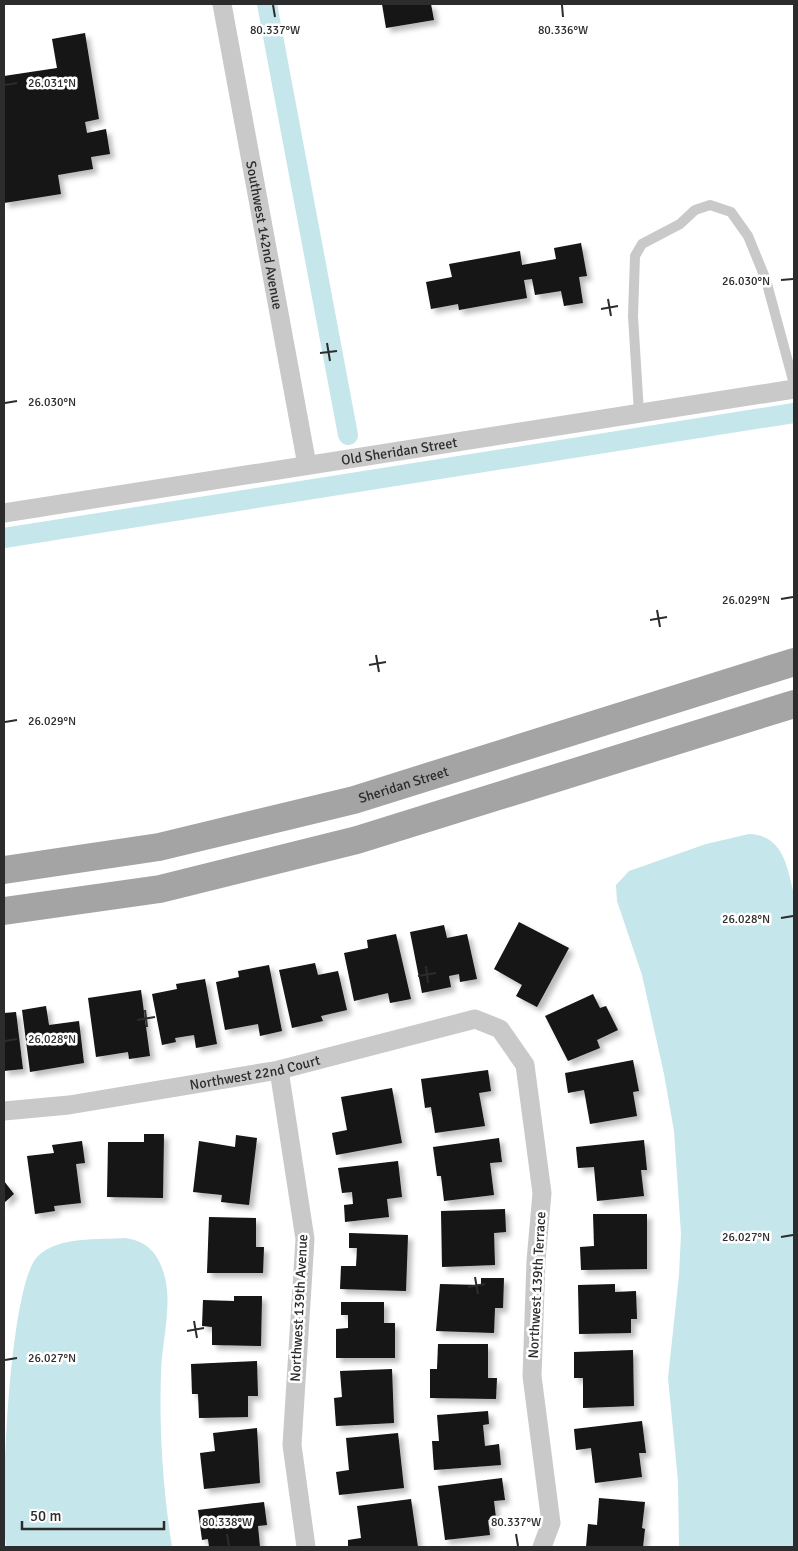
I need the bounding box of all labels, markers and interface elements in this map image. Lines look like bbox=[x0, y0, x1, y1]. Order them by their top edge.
text: 80.337°W bbox=[250, 23, 300, 38]
text: 80.336°W bbox=[538, 23, 588, 38]
text: 26.031°N bbox=[28, 76, 76, 91]
street label: Southwest 142nd Avenue bbox=[243, 159, 287, 311]
text: 26.030°N bbox=[722, 274, 770, 289]
text: 26.030°N bbox=[28, 395, 76, 410]
street label: Old Sheridan Street bbox=[340, 433, 458, 468]
text: 26.029°N bbox=[722, 593, 770, 608]
text: 26.029°N bbox=[28, 714, 76, 729]
street label: Sheridan Street bbox=[356, 762, 451, 807]
text: 26.028°N bbox=[722, 912, 770, 927]
text: 26.028°N bbox=[28, 1032, 76, 1047]
street label: Northwest 22nd Court bbox=[188, 1051, 322, 1093]
street label: Northwest 139th Terrace bbox=[525, 1211, 549, 1359]
text: 26.027°N bbox=[722, 1230, 770, 1245]
street label: Northwest 139th Avenue bbox=[287, 1234, 311, 1382]
text: 26.027°N bbox=[28, 1351, 76, 1366]
scale bar bbox=[22, 1498, 165, 1530]
text: 50 m bbox=[30, 1507, 61, 1525]
text: 80.338°W bbox=[202, 1515, 252, 1530]
text: 80.337°W bbox=[491, 1515, 541, 1530]

